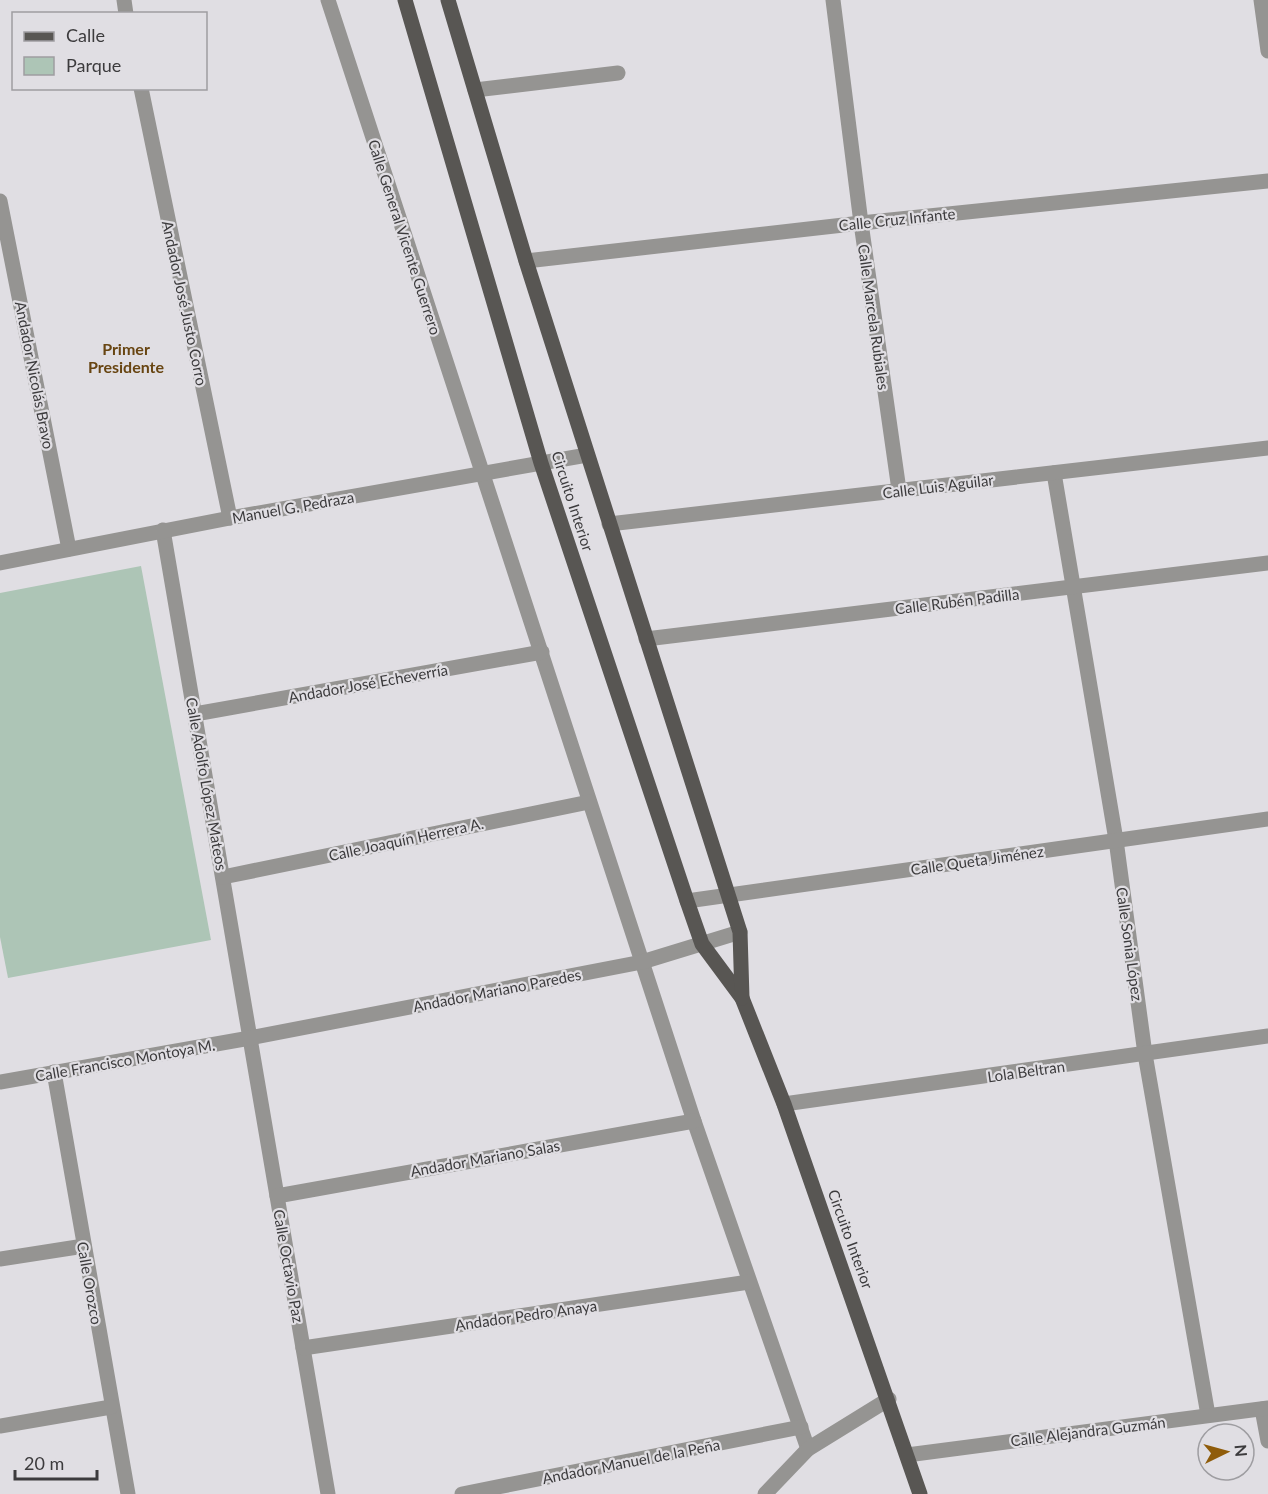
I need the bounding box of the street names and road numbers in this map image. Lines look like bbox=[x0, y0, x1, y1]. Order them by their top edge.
street label: Calle General Vicente Guerrero bbox=[365, 137, 445, 337]
street label: Calle Cruz Infante bbox=[838, 204, 956, 234]
street label: Andador José Justo Corro bbox=[159, 219, 211, 387]
street label: Calle Marcela Rubiales bbox=[855, 243, 893, 391]
street label: Andador Nicolás Bravo bbox=[12, 300, 58, 450]
street label: Circuito Interior bbox=[548, 449, 598, 554]
street label: Calle Luis Aguilar bbox=[881, 470, 995, 502]
street label: Manuel G. Pedraza bbox=[231, 487, 355, 527]
street label: Calle Rubén Padilla bbox=[894, 584, 1020, 618]
street label: Andador José Echeverría bbox=[287, 660, 449, 706]
street label: Calle Adolfo López Mateos bbox=[183, 696, 231, 872]
street label: Calle Joaquín Herrera A. bbox=[327, 814, 485, 864]
street label: Calle Queta Jiménez bbox=[909, 842, 1045, 878]
street label: Calle Sonia López bbox=[1113, 886, 1147, 1002]
street label: Andador Mariano Paredes bbox=[411, 965, 583, 1015]
street label: Calle Francisco Montoya M. bbox=[34, 1035, 216, 1085]
street label: Lola Beltran bbox=[986, 1057, 1066, 1085]
street label: Andador Mariano Salas bbox=[409, 1136, 561, 1180]
street label: Circuito Interior bbox=[825, 1187, 877, 1292]
street label: Calle Octavio Paz bbox=[270, 1208, 308, 1324]
street label: Calle Orozco bbox=[74, 1240, 106, 1326]
street label: Andador Pedro Anaya bbox=[454, 1296, 598, 1334]
street label: Calle Alejandra Guzmán bbox=[1009, 1413, 1167, 1449]
street label: Andador Manuel de la Peña bbox=[541, 1435, 721, 1487]

